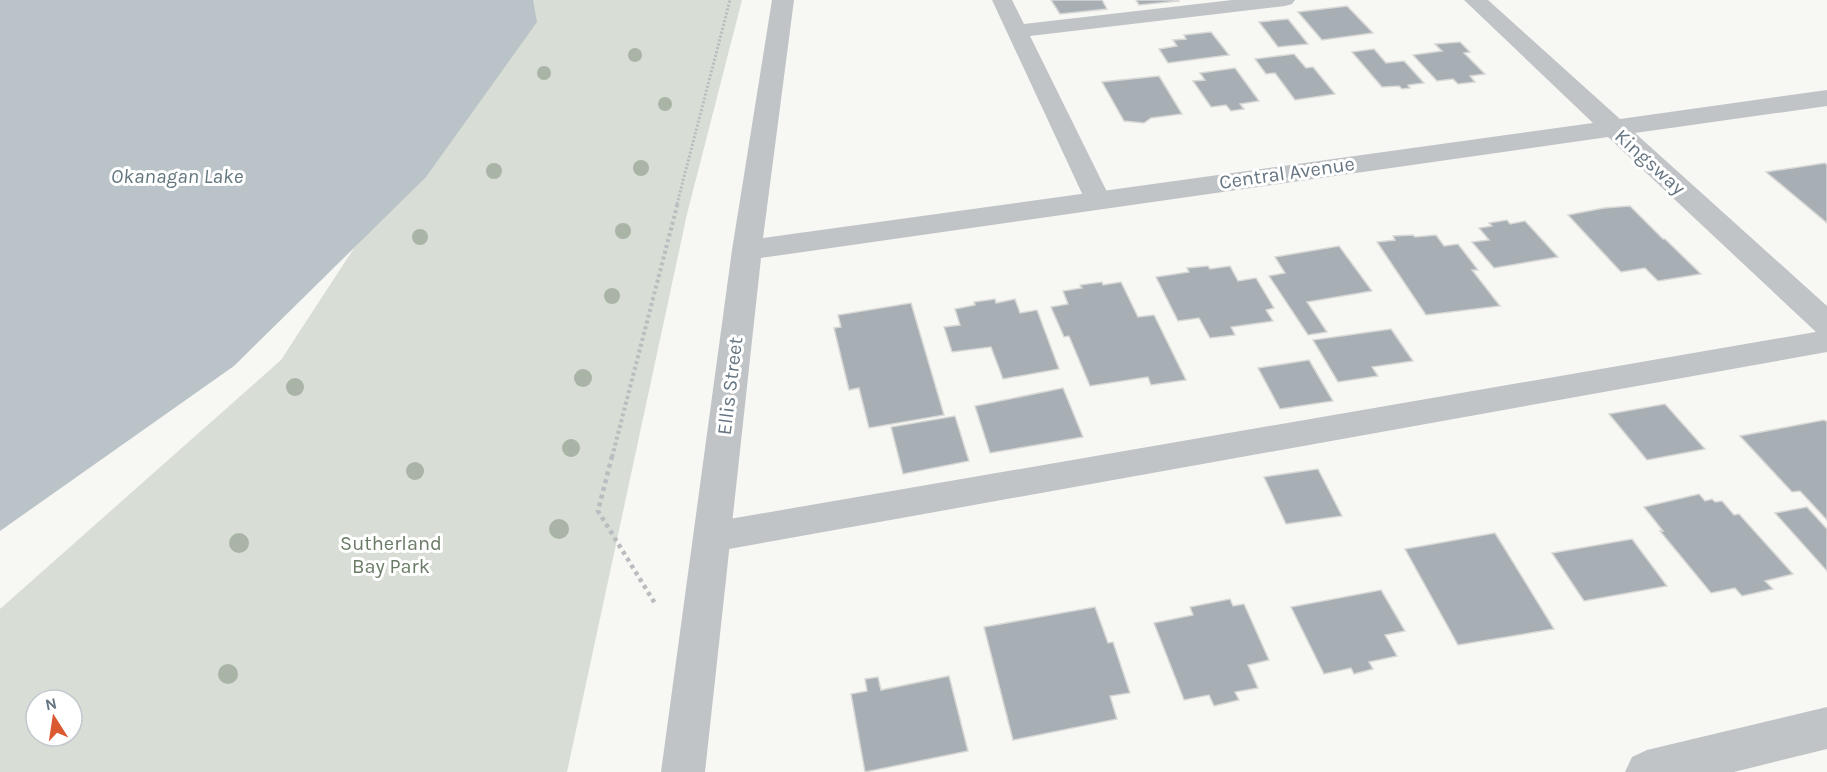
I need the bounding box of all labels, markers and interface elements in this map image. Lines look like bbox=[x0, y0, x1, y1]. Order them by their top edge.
street label: Kingsway bbox=[1610, 124, 1690, 200]
street label: Central Avenue bbox=[1218, 152, 1356, 194]
water label: Okanagan Lake bbox=[111, 164, 243, 188]
street label: Ellis Street bbox=[713, 335, 747, 436]
park label: Sutherland Bay Park bbox=[340, 532, 442, 578]
north arrow bbox=[24, 688, 84, 748]
text: N bbox=[43, 693, 59, 714]

